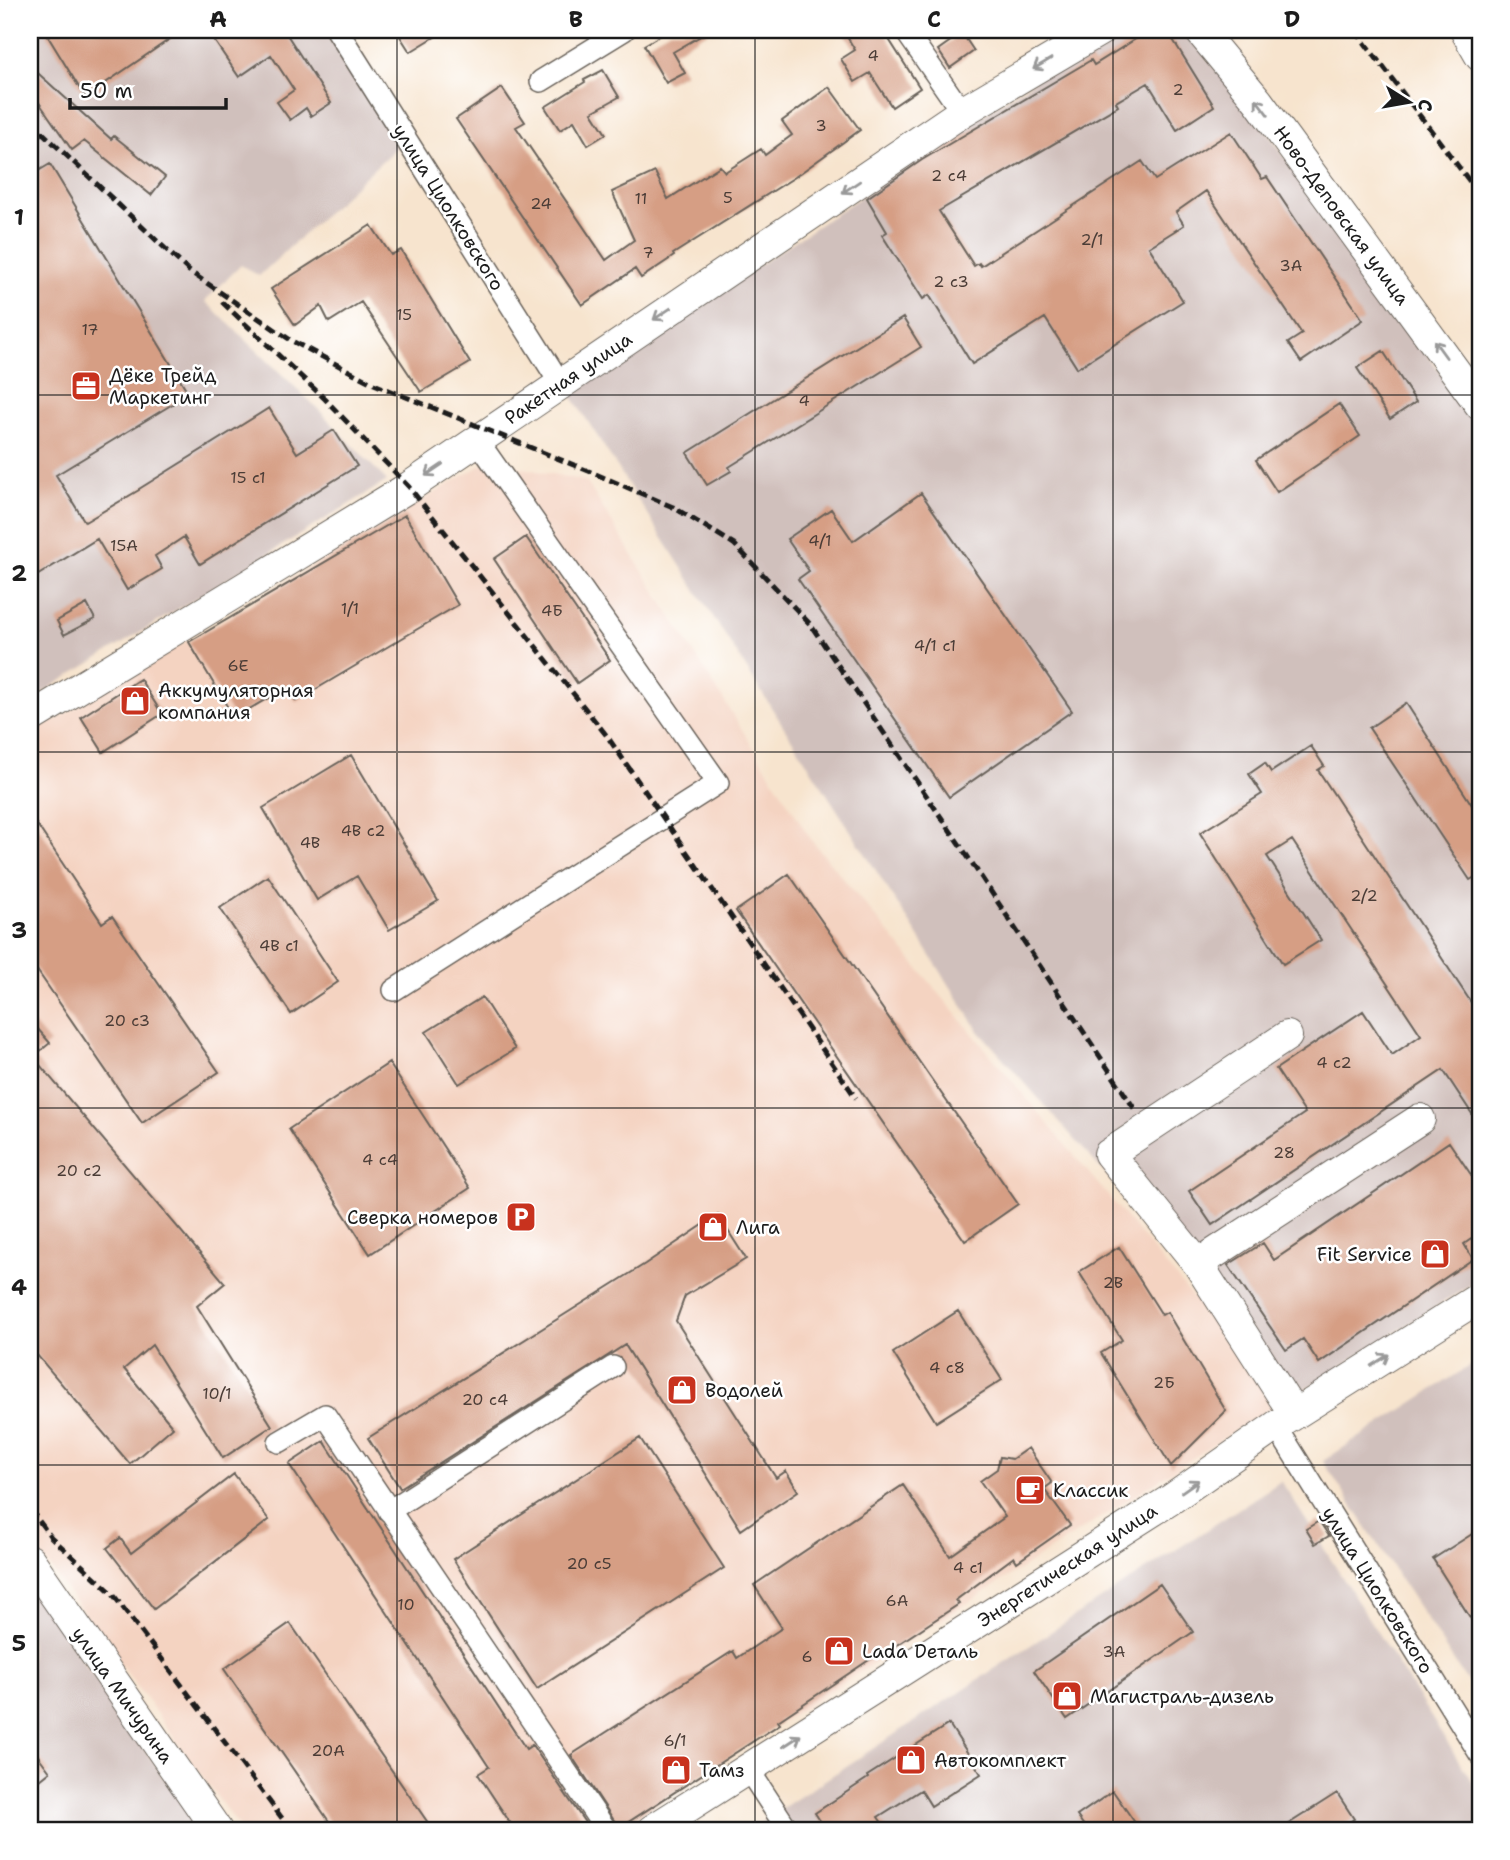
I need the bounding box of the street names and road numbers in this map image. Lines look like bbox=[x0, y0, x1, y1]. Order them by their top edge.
street label: улица Циолковского bbox=[387, 119, 510, 295]
street label: Ново-Деповская улица bbox=[1268, 120, 1415, 310]
street label: Ракетная улица bbox=[500, 326, 637, 430]
street label: Энергетическая улица bbox=[973, 1498, 1162, 1633]
street label: улица Циолковского bbox=[1316, 1502, 1439, 1678]
street label: улица Мичурина bbox=[66, 1622, 179, 1769]

